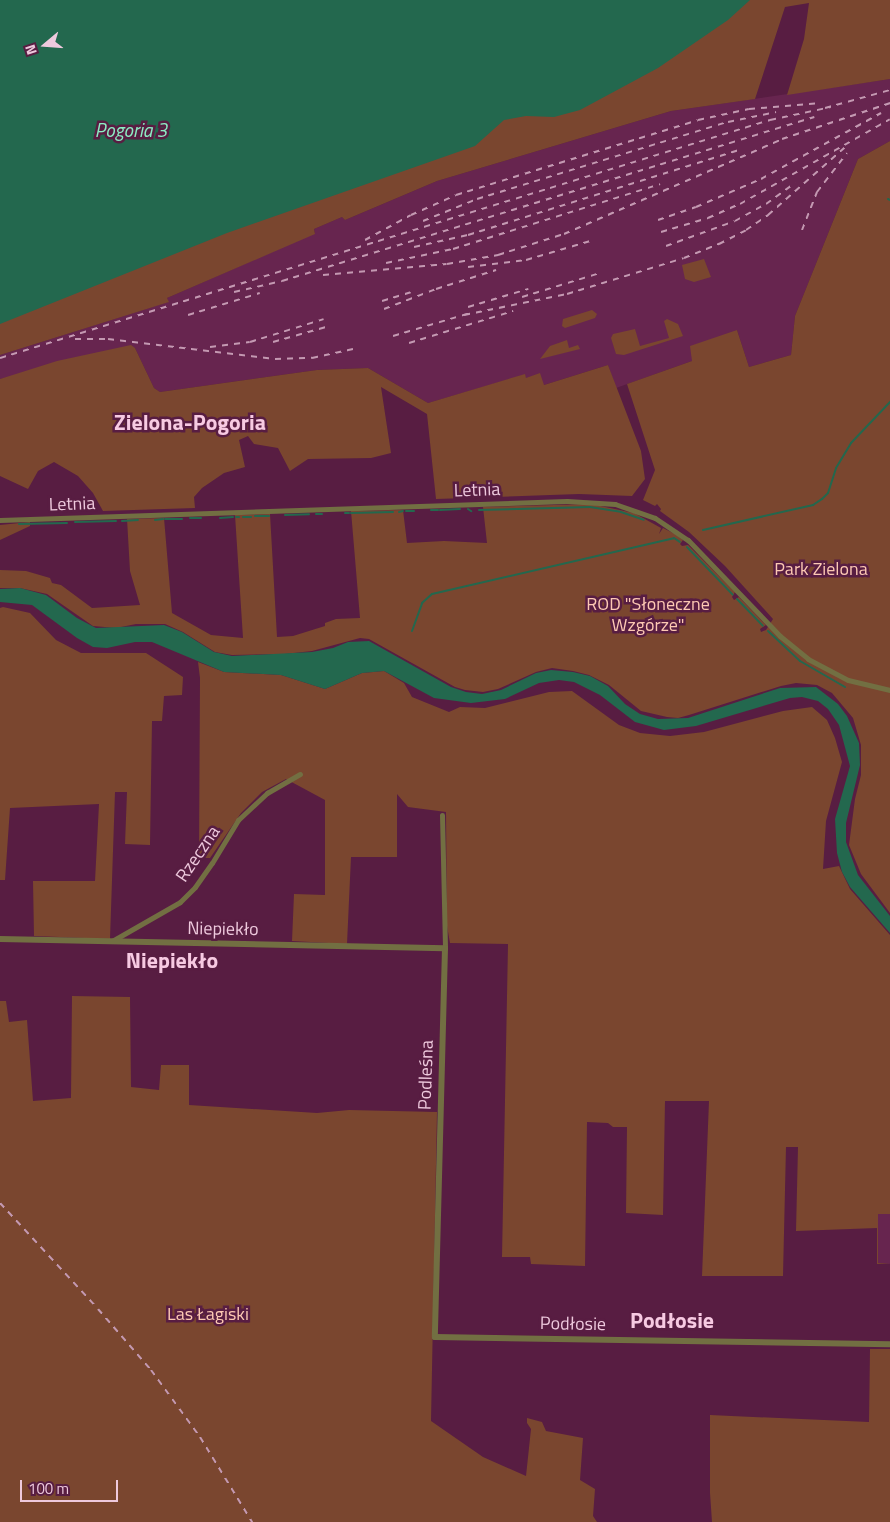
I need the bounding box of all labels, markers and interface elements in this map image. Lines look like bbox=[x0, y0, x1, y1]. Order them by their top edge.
north arrow bbox=[20, 20, 70, 70]
text: N bbox=[19, 42, 42, 58]
water label: Pogoria 3 bbox=[95, 119, 167, 141]
district label: Zielona-Pogoria bbox=[114, 410, 266, 436]
street label: Letnia bbox=[453, 478, 501, 502]
street label: Letnia bbox=[48, 492, 96, 516]
park label: Park Zielona bbox=[774, 558, 868, 580]
park label: ROD "Słoneczne Wzgórze" bbox=[586, 594, 710, 636]
street label: Rzeczna bbox=[171, 822, 225, 886]
street label: Niepiekło bbox=[187, 918, 259, 940]
district label: Niepiekło bbox=[126, 948, 218, 974]
street label: Podleśna bbox=[414, 1040, 438, 1110]
park label: Las Łagiski bbox=[167, 1303, 249, 1325]
district label: Podłosie bbox=[630, 1308, 714, 1334]
street label: Podłosie bbox=[540, 1313, 606, 1335]
scale bar bbox=[22, 1470, 120, 1502]
text: 100 m bbox=[28, 1477, 69, 1500]

